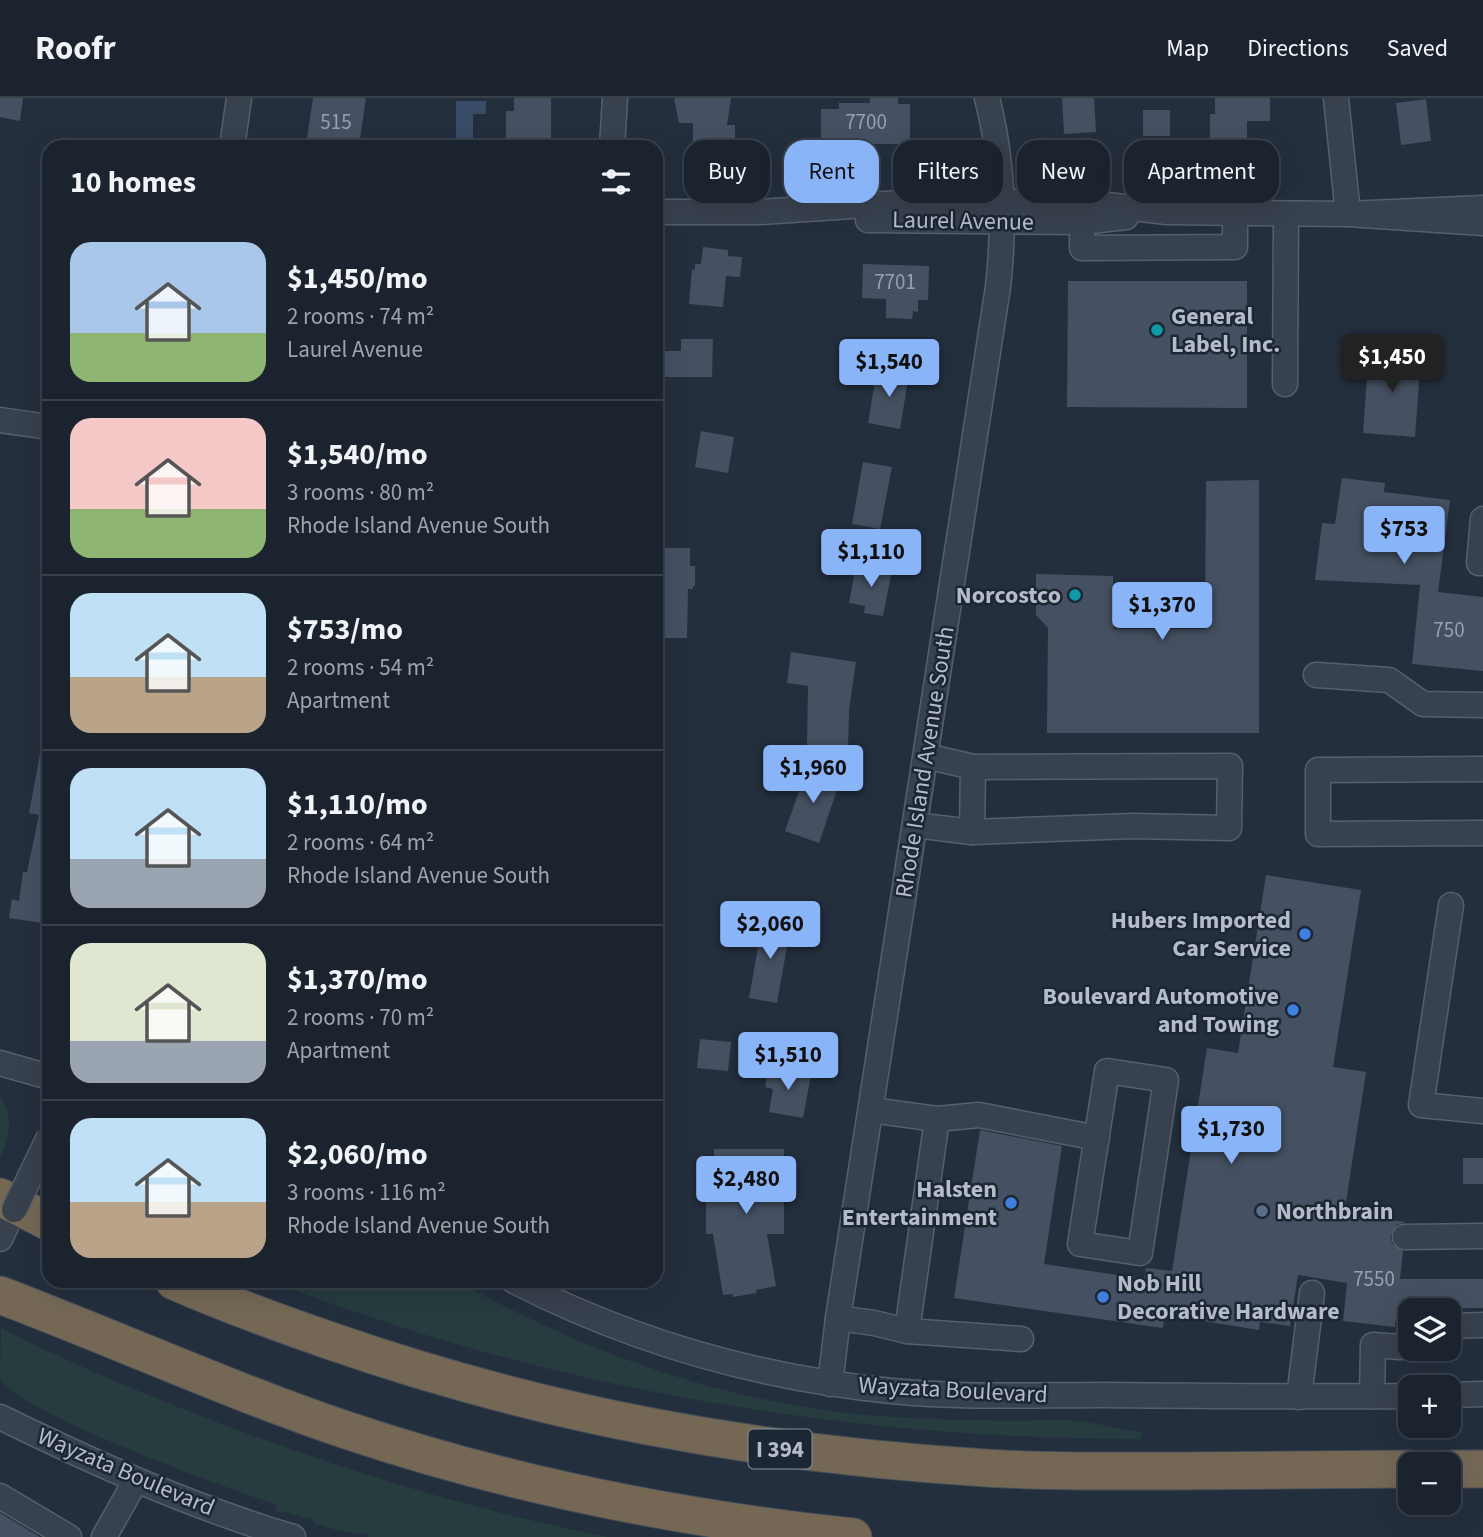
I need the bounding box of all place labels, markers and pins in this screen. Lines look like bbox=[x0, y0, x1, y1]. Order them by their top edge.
place label: General Label, Inc. bbox=[1171, 299, 1281, 362]
marker: General Label, Inc. bbox=[1149, 322, 1165, 338]
pin: $1,450 bbox=[1335, 334, 1449, 394]
pin: $1,540 bbox=[832, 340, 946, 399]
pin: $753 bbox=[1363, 506, 1445, 566]
pin: $1,110 bbox=[814, 530, 928, 589]
place label: Norcostco bbox=[956, 578, 1061, 613]
pin: $1,370 bbox=[1105, 582, 1219, 642]
marker: Norcostco bbox=[1067, 587, 1083, 603]
pin: $1,960 bbox=[756, 746, 870, 805]
pin: $2,060 bbox=[713, 902, 827, 961]
place label: Hubers Imported Car Service bbox=[1111, 903, 1291, 966]
marker: Hubers Imported Car Service bbox=[1297, 926, 1313, 942]
place label: Boulevard Automotive and Towing bbox=[1043, 979, 1279, 1042]
marker: Boulevard Automotive and Towing bbox=[1285, 1002, 1301, 1018]
pin: $1,510 bbox=[731, 1032, 845, 1092]
pin: $1,730 bbox=[1174, 1107, 1288, 1166]
pin: $2,480 bbox=[689, 1156, 803, 1216]
place label: Halsten Entertainment bbox=[842, 1172, 997, 1235]
place label: Northbrain bbox=[1276, 1194, 1393, 1229]
marker: Halsten Entertainment bbox=[1003, 1195, 1019, 1211]
marker: Northbrain bbox=[1254, 1203, 1270, 1219]
place label: Nob Hill Decorative Hardware bbox=[1117, 1266, 1340, 1329]
marker: Nob Hill Decorative Hardware bbox=[1095, 1289, 1111, 1305]

